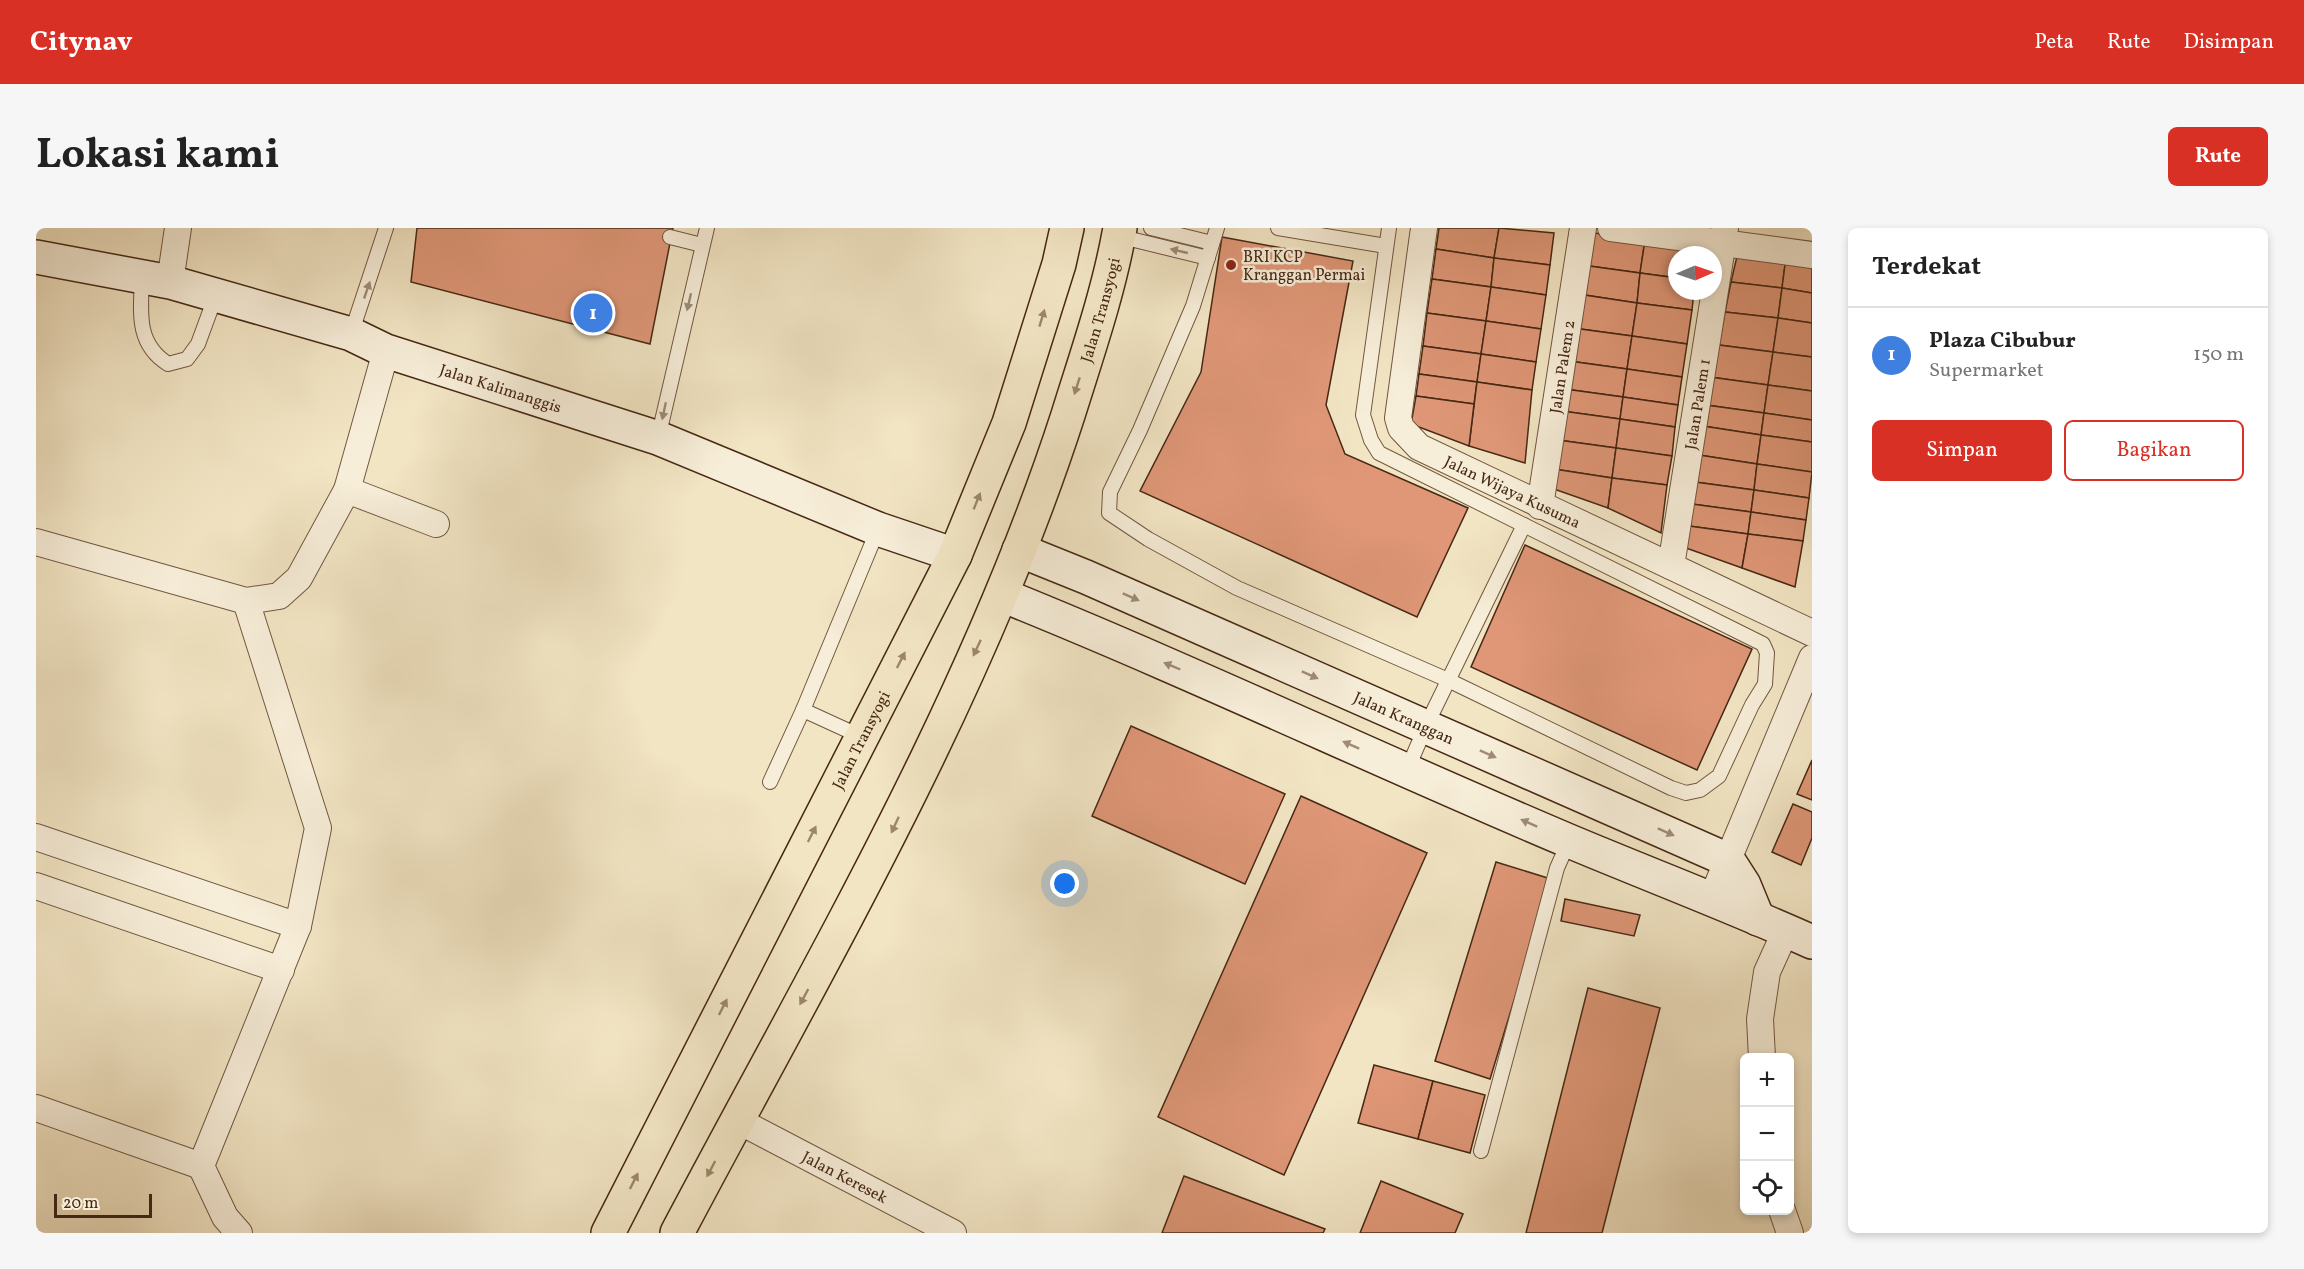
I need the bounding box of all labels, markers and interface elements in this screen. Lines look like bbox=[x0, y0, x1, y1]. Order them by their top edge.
text: Citynav bbox=[30, 23, 133, 62]
text: Peta bbox=[2035, 28, 2074, 57]
text: Rute bbox=[2107, 28, 2150, 57]
text: Disimpan bbox=[2183, 28, 2274, 57]
text: Lokasi kami bbox=[36, 127, 280, 186]
button: Rute bbox=[2168, 127, 2268, 186]
one-way arrow bbox=[1169, 246, 1188, 255]
north arrow bbox=[1668, 246, 1722, 300]
place label: BRI KCP Kranggan Permai bbox=[1243, 247, 1366, 287]
text: Terdekat bbox=[1872, 249, 1981, 285]
street label: Jalan Transyogi bbox=[1076, 256, 1127, 366]
marker: BRI KCP Kranggan Permai bbox=[1224, 258, 1238, 272]
one-way arrow bbox=[362, 281, 372, 299]
pin: 1 bbox=[574, 290, 612, 335]
one-way arrow bbox=[683, 293, 693, 312]
one-way arrow bbox=[1038, 309, 1047, 327]
street label: Jalan Palem 2 bbox=[1545, 319, 1582, 415]
text: Plaza Cibubur bbox=[1929, 326, 2076, 357]
text: 1 bbox=[1887, 341, 1896, 369]
text: 150 m bbox=[2193, 341, 2244, 369]
street label: Jalan Palem 1 bbox=[1681, 357, 1717, 452]
text: Supermarket bbox=[1929, 357, 2044, 385]
street label: Jalan Kalimanggis bbox=[436, 360, 564, 419]
one-way arrow bbox=[1072, 377, 1081, 395]
one-way arrow bbox=[659, 402, 668, 421]
button: Simpan bbox=[1872, 420, 2052, 481]
button: Bagikan bbox=[2064, 420, 2244, 481]
street label: Jalan Wijaya Kusuma bbox=[1440, 451, 1584, 535]
one-way arrow bbox=[972, 492, 982, 510]
one-way arrow bbox=[1123, 592, 1140, 601]
one-way arrow bbox=[972, 639, 982, 657]
one-way arrow bbox=[896, 652, 906, 669]
one-way arrow bbox=[1163, 661, 1181, 671]
one-way arrow bbox=[1301, 670, 1319, 680]
street label: Jalan Kranggan bbox=[1350, 687, 1457, 751]
street label: Jalan Transyogi bbox=[828, 688, 897, 794]
one-way arrow bbox=[1342, 740, 1359, 749]
one-way arrow bbox=[1480, 749, 1497, 758]
one-way arrow bbox=[890, 816, 899, 833]
one-way arrow bbox=[1521, 819, 1538, 828]
one-way arrow bbox=[807, 825, 817, 842]
one-way arrow bbox=[1658, 828, 1675, 837]
your location bbox=[1050, 869, 1079, 898]
one-way arrow bbox=[799, 989, 809, 1006]
one-way arrow bbox=[719, 999, 728, 1016]
map controls bbox=[1740, 1053, 1794, 1215]
button: + bbox=[1740, 1053, 1794, 1107]
button: − bbox=[1740, 1107, 1794, 1161]
street label: Jalan Keresek bbox=[797, 1147, 891, 1210]
one-way arrow bbox=[706, 1160, 716, 1177]
button: locate bbox=[1740, 1161, 1794, 1215]
one-way arrow bbox=[629, 1172, 639, 1190]
scale bar bbox=[54, 1191, 152, 1218]
text: 20 m bbox=[63, 1193, 98, 1215]

